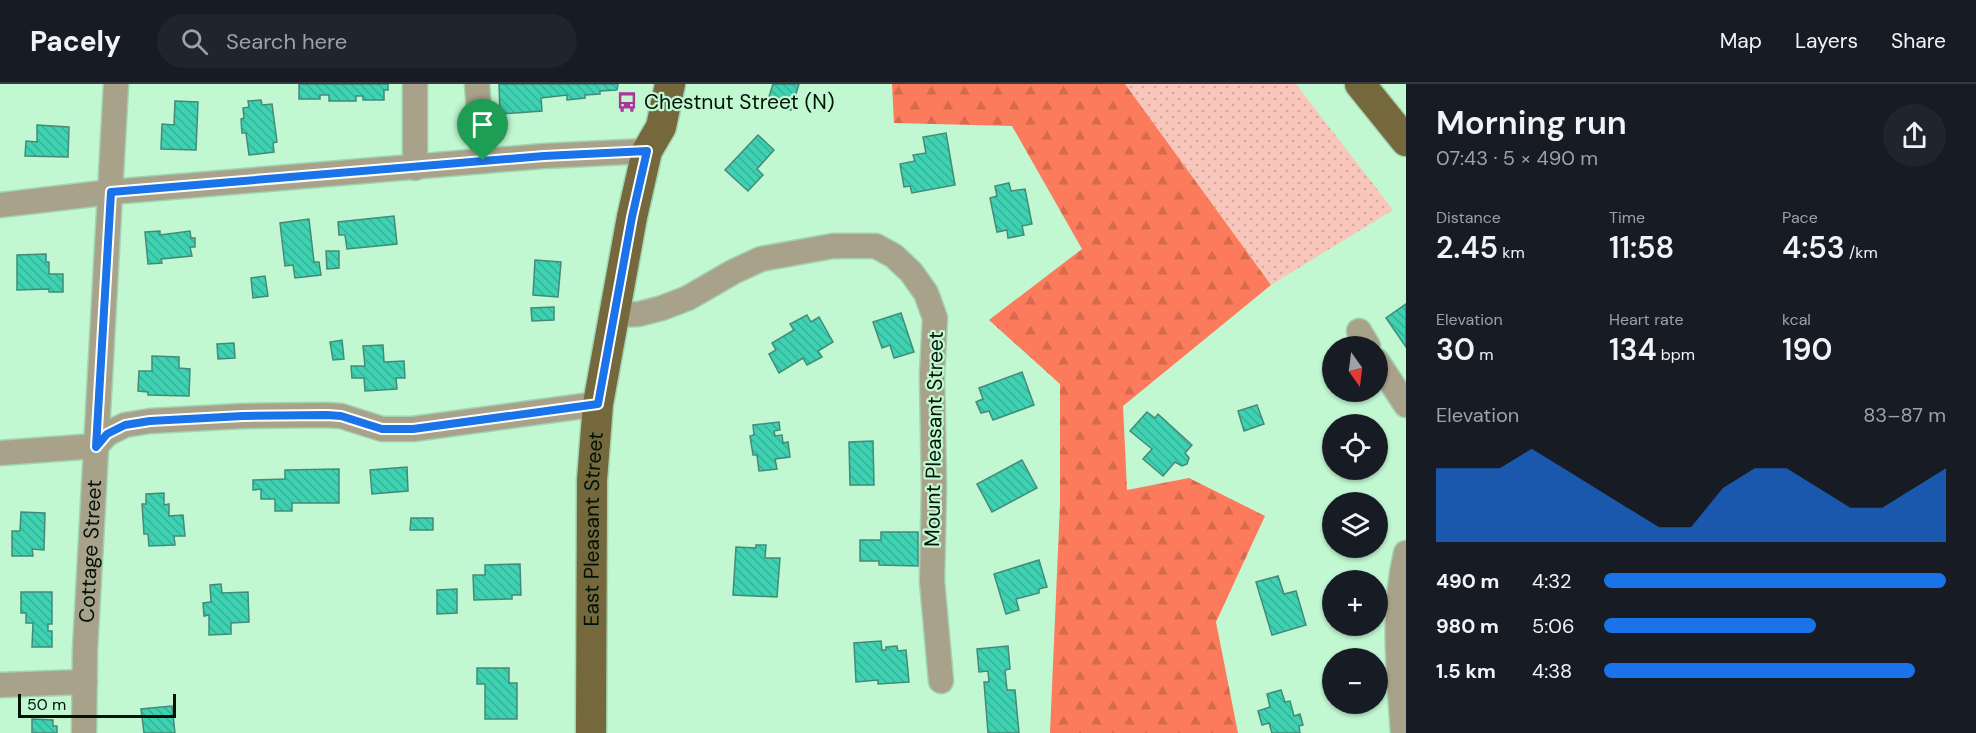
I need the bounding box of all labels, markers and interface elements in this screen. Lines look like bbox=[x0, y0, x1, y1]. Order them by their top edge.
search box bbox=[157, 14, 577, 68]
text: Pacely bbox=[30, 23, 121, 60]
icon: search bbox=[178, 25, 211, 58]
text: Search here bbox=[226, 27, 347, 56]
text: Map bbox=[1720, 27, 1762, 55]
text: Layers bbox=[1795, 27, 1858, 55]
text: Share bbox=[1891, 27, 1946, 55]
place label: Chestnut Street (N) bbox=[644, 88, 835, 116]
bus stop icon: Chestnut Street (N) bbox=[615, 90, 639, 114]
pin bbox=[457, 99, 508, 161]
text: Morning run bbox=[1436, 101, 1627, 144]
button: share bbox=[1883, 104, 1946, 167]
icon: arrive bbox=[466, 108, 499, 141]
text: 07:43 · 5 × 490 m bbox=[1436, 145, 1598, 171]
text: Distance bbox=[1436, 207, 1501, 228]
text: Time bbox=[1609, 207, 1645, 228]
text: Pace bbox=[1782, 207, 1818, 228]
text: 2.45 bbox=[1436, 228, 1498, 267]
text: 11:58 bbox=[1609, 228, 1674, 267]
text: 4:53 bbox=[1782, 228, 1845, 267]
text: km bbox=[1498, 242, 1525, 263]
text: /km bbox=[1845, 242, 1878, 263]
text: Elevation bbox=[1436, 309, 1503, 330]
text: Heart rate bbox=[1609, 309, 1684, 330]
text: kcal bbox=[1782, 309, 1811, 330]
text: 30 bbox=[1436, 330, 1475, 369]
text: 134 bbox=[1609, 330, 1657, 369]
text: 190 bbox=[1782, 330, 1832, 369]
street label: Mount Pleasant Street bbox=[918, 331, 950, 547]
north arrow bbox=[1322, 336, 1388, 402]
map controls bbox=[1322, 336, 1388, 714]
text: m bbox=[1475, 344, 1493, 365]
text: bpm bbox=[1657, 344, 1695, 365]
text: Elevation bbox=[1436, 402, 1519, 428]
text: 83–87 m bbox=[1863, 402, 1946, 428]
button: locate bbox=[1322, 414, 1388, 480]
street label: East Pleasant Street bbox=[577, 431, 610, 627]
street label: Cottage Street bbox=[73, 479, 108, 624]
button: layers bbox=[1322, 492, 1388, 558]
text: 490 m bbox=[1436, 568, 1499, 594]
text: 4:32 bbox=[1532, 568, 1572, 594]
button: + bbox=[1322, 570, 1388, 636]
text: 980 m bbox=[1436, 613, 1499, 639]
text: 5:06 bbox=[1532, 613, 1574, 639]
button: − bbox=[1322, 648, 1388, 714]
text: 1.5 km bbox=[1436, 658, 1496, 684]
text: 4:38 bbox=[1532, 658, 1572, 684]
scale bar bbox=[18, 691, 176, 718]
text: 50 m bbox=[27, 694, 66, 715]

